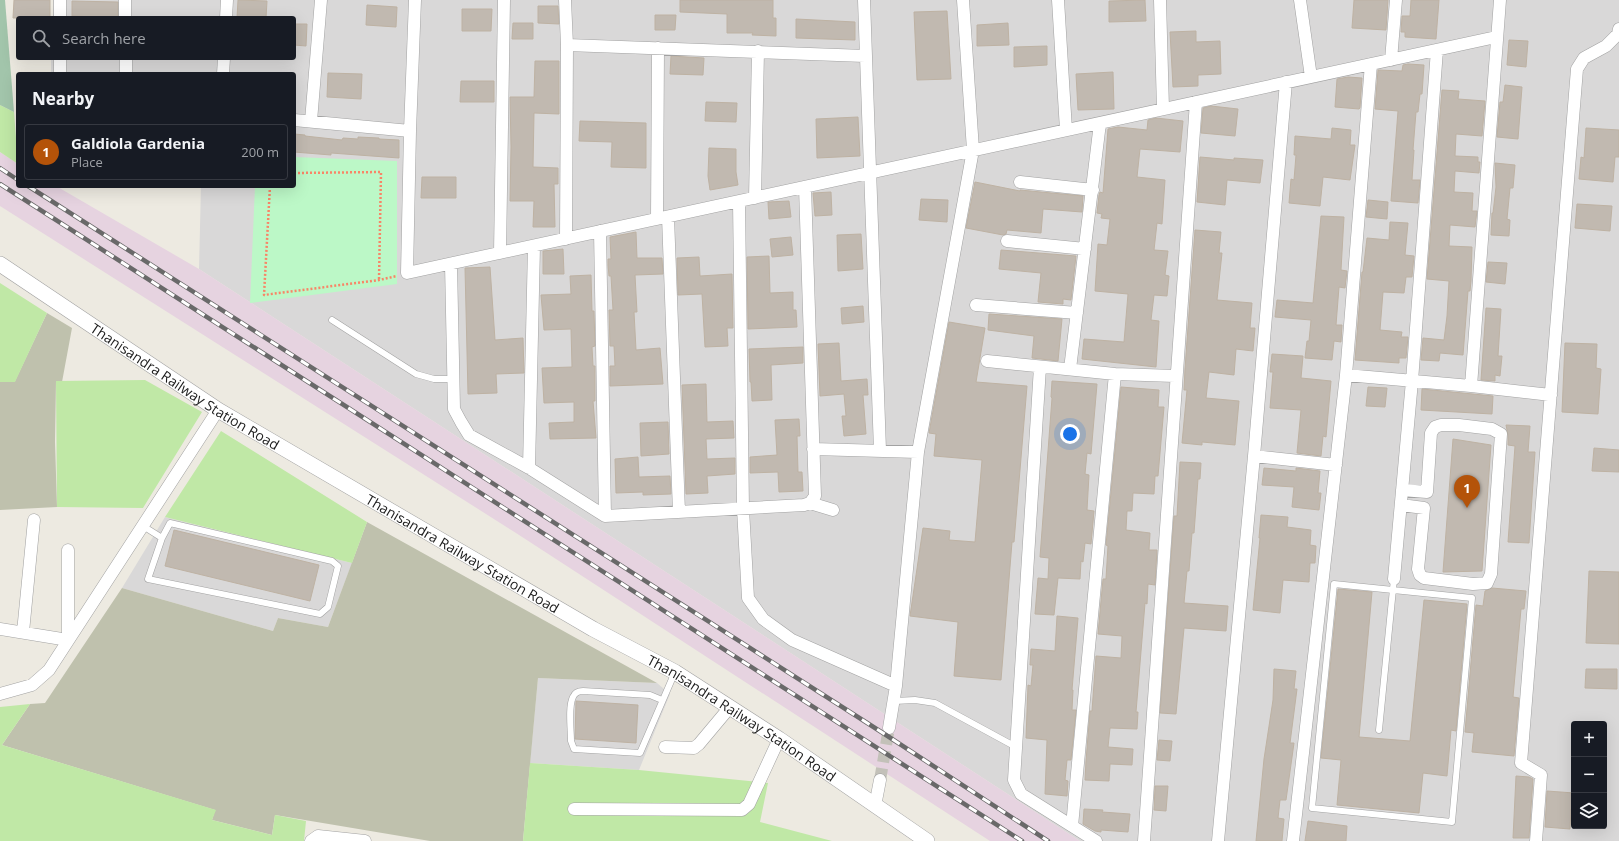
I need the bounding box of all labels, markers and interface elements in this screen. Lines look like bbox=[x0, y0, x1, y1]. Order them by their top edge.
search box bbox=[16, 16, 296, 60]
icon: search bbox=[30, 27, 52, 49]
text: Search here bbox=[62, 28, 146, 48]
text: Nearby bbox=[32, 87, 94, 110]
text: Galdiola Gardenia bbox=[71, 133, 205, 153]
text: 1 bbox=[42, 143, 50, 161]
text: 200 m bbox=[241, 143, 279, 161]
text: Place bbox=[71, 153, 103, 171]
street label: Thanisandra Railway Station Road bbox=[87, 318, 283, 454]
your location bbox=[1060, 424, 1080, 444]
pin: 1 bbox=[1454, 475, 1480, 508]
street label: Thanisandra Railway Station Road bbox=[363, 489, 563, 617]
street label: Thanisandra Railway Station Road bbox=[644, 650, 840, 785]
map controls bbox=[1571, 721, 1607, 829]
button: + bbox=[1571, 721, 1607, 757]
button: − bbox=[1571, 757, 1607, 793]
button: layers bbox=[1571, 793, 1607, 829]

